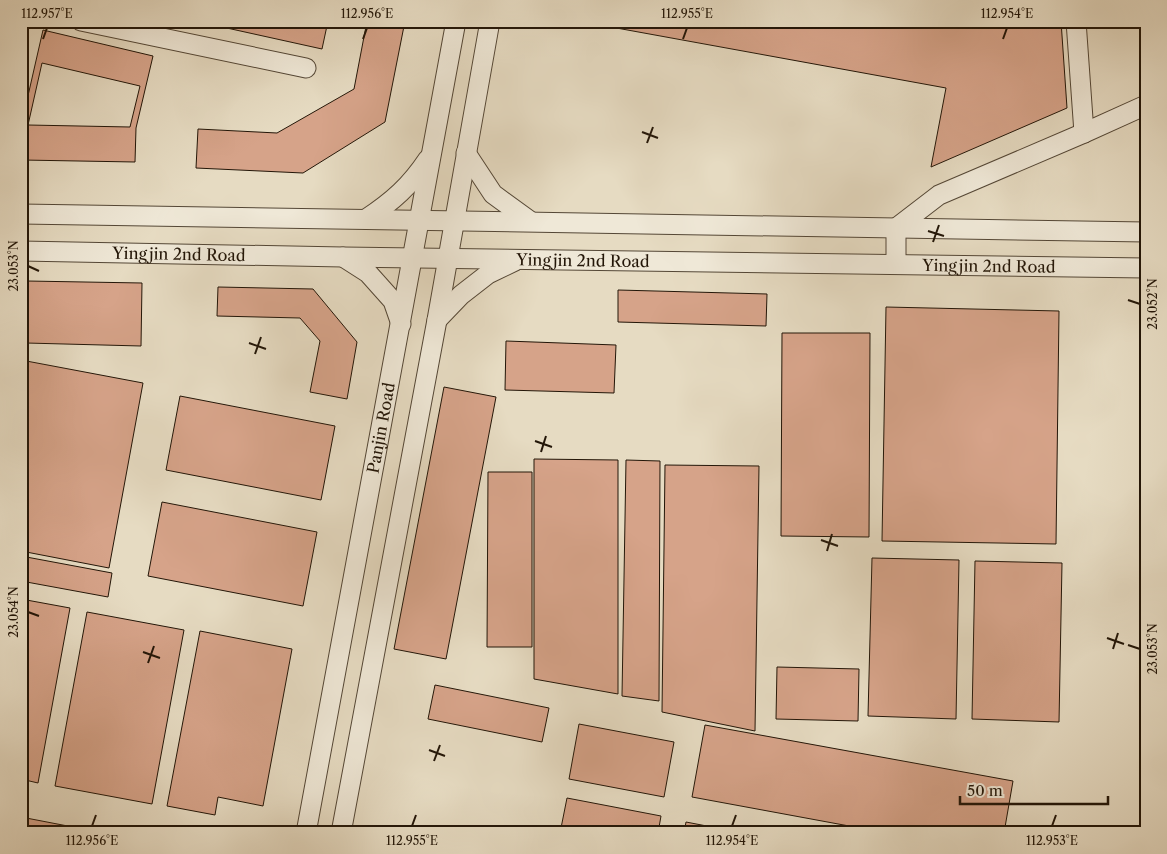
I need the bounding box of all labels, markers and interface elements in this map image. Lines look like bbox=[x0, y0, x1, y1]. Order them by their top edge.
text: 112.957°E bbox=[21, 6, 73, 21]
text: 112.956°E bbox=[341, 6, 393, 21]
text: 112.955°E bbox=[661, 6, 713, 21]
text: 112.954°E bbox=[981, 6, 1033, 21]
text: 23.053°N bbox=[6, 240, 21, 292]
street label: Yingjin 2nd Road bbox=[111, 243, 246, 265]
street label: Yingjin 2nd Road bbox=[515, 249, 650, 271]
street label: Yingjin 2nd Road bbox=[921, 255, 1056, 277]
text: 23.052°N bbox=[1145, 278, 1160, 330]
street label: Panjin Road bbox=[363, 380, 399, 475]
text: 23.054°N bbox=[6, 586, 21, 638]
text: 23.053°N bbox=[1145, 623, 1160, 675]
scale bar bbox=[960, 774, 1107, 806]
text: 50 m bbox=[967, 781, 1003, 800]
text: 112.956°E bbox=[66, 833, 118, 848]
text: 112.955°E bbox=[386, 833, 438, 848]
text: 112.954°E bbox=[706, 833, 758, 848]
text: 112.953°E bbox=[1026, 833, 1078, 848]

